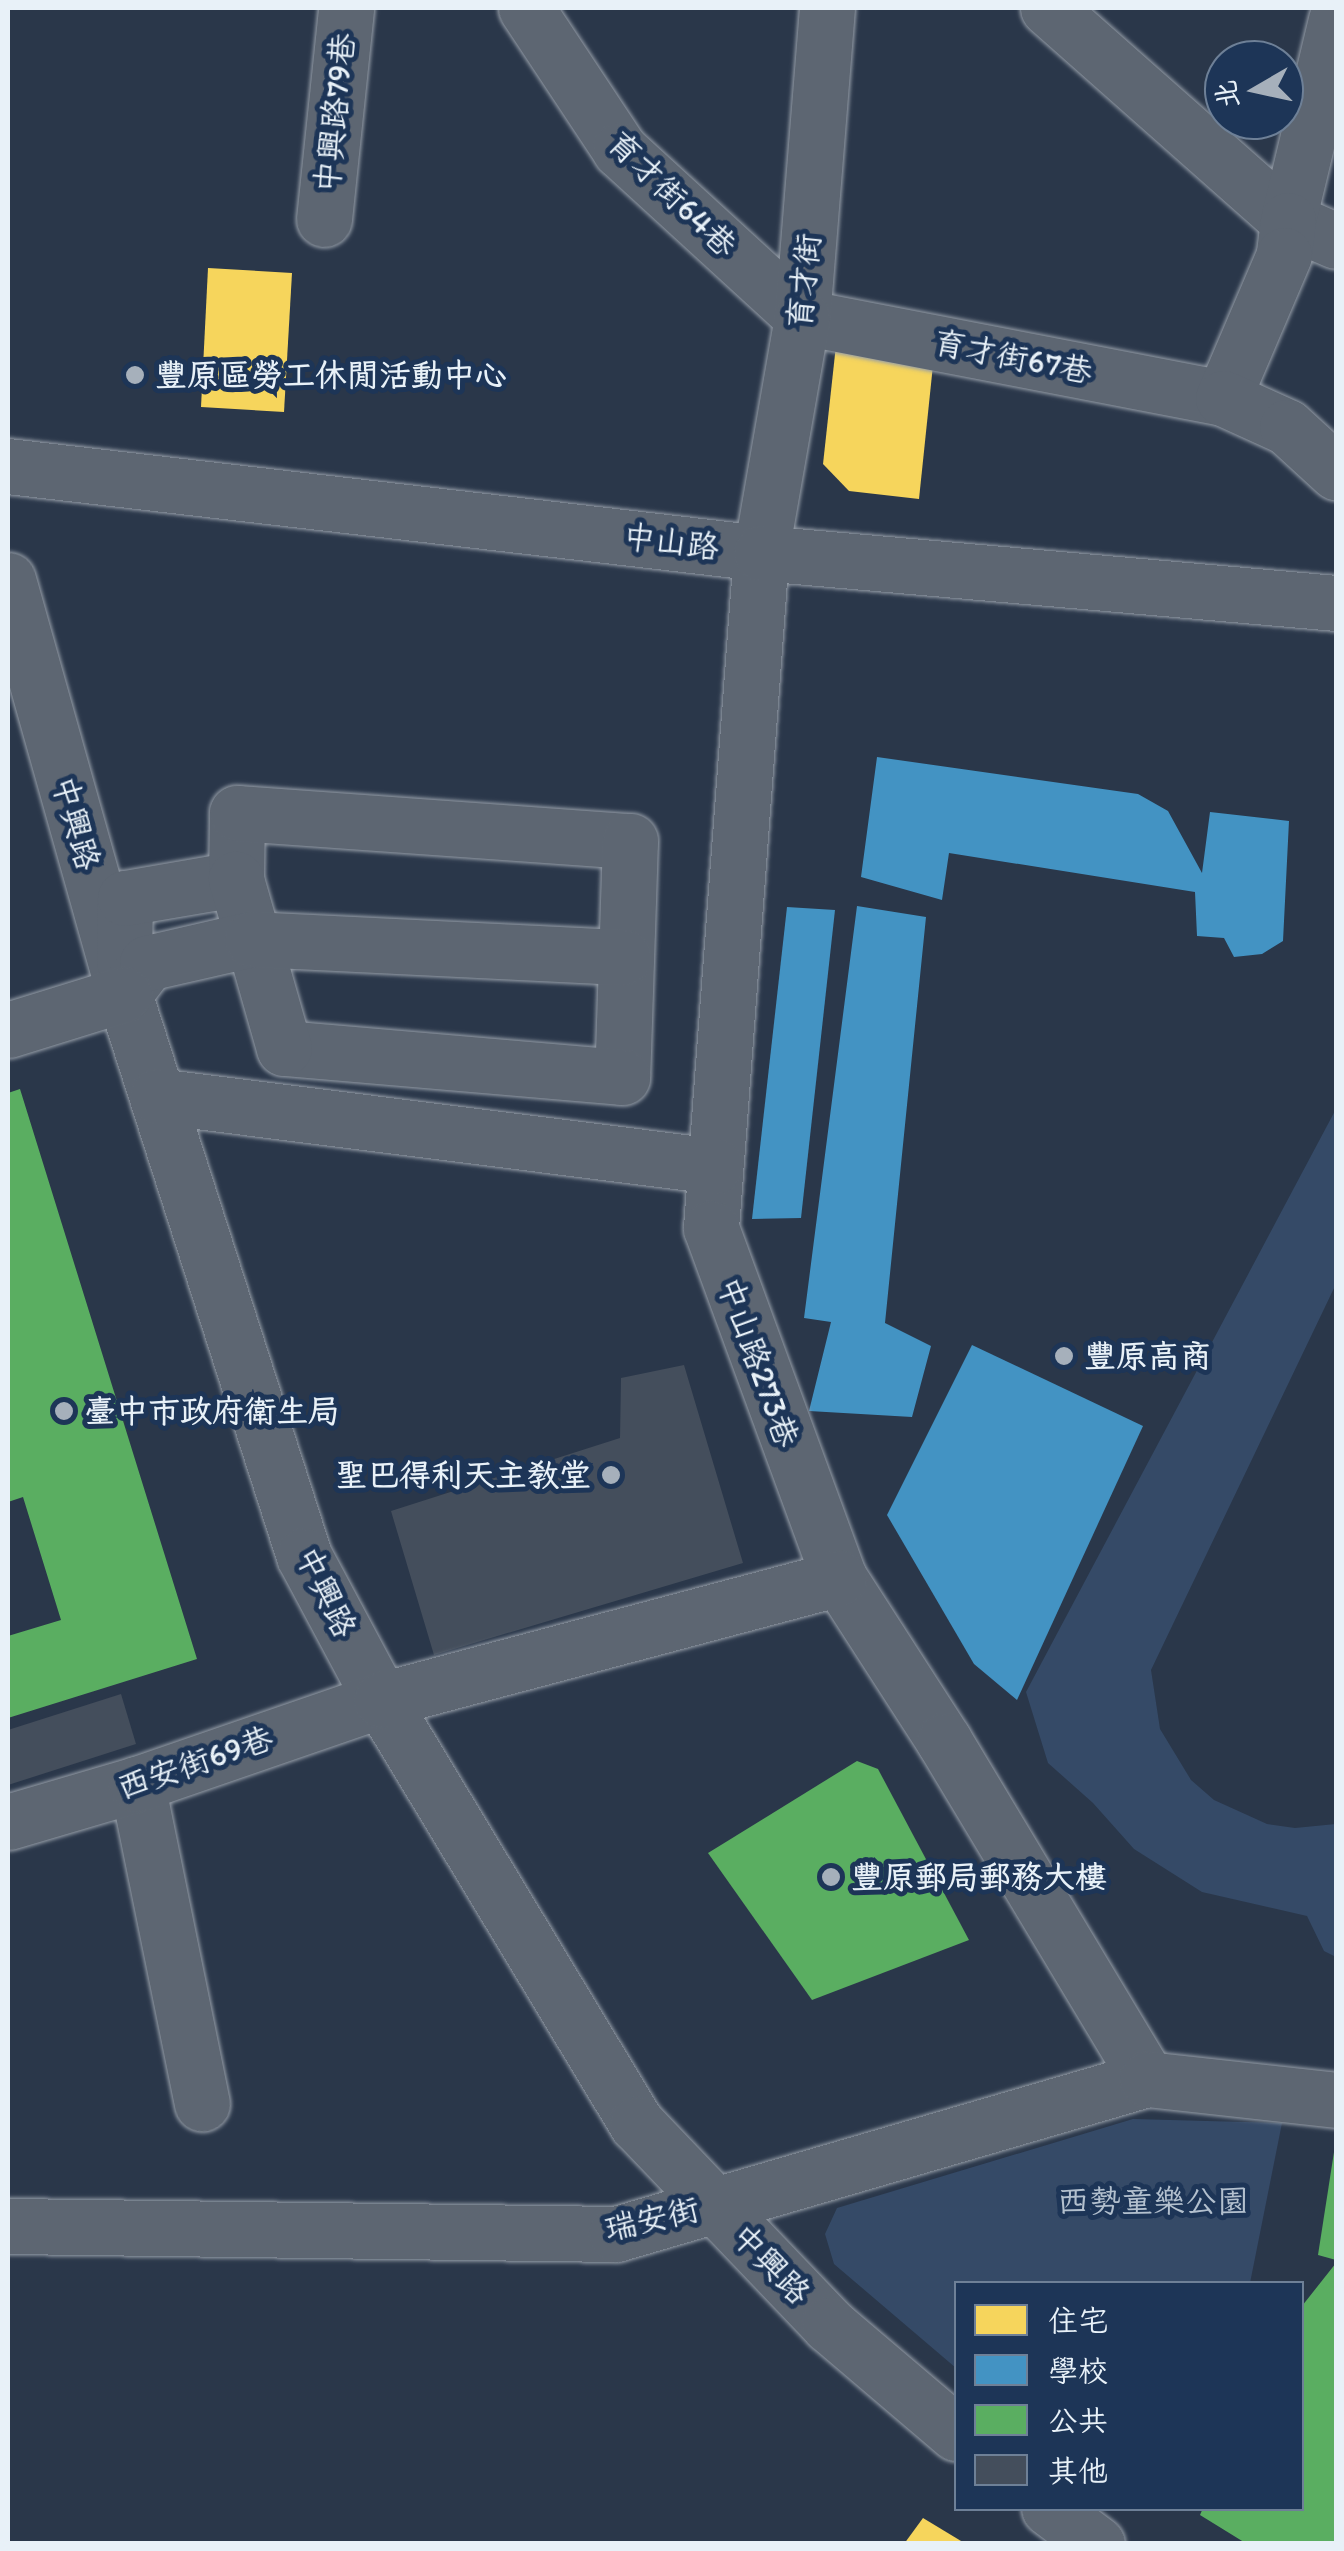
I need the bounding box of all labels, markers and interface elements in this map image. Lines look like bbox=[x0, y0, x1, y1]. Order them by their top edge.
street label: 中興路79巷 bbox=[308, 31, 362, 195]
north arrow bbox=[1204, 40, 1304, 140]
text: 北 bbox=[1207, 78, 1245, 111]
street label: 育才街64巷 bbox=[600, 123, 744, 265]
street label: 育才街 bbox=[780, 231, 828, 331]
street label: 育才街67巷 bbox=[930, 323, 1096, 391]
place label: 豐原區勞工休閒活動中心 bbox=[155, 356, 507, 394]
marker: 豐原區勞工休閒活動中心 bbox=[124, 364, 146, 386]
street label: 中山路 bbox=[621, 517, 721, 567]
street label: 中興路 bbox=[44, 772, 108, 874]
street label: 中山路273巷 bbox=[709, 1272, 807, 1452]
place label: 豐原高商 bbox=[1084, 1337, 1212, 1375]
marker: 豐原高商 bbox=[1053, 1345, 1075, 1367]
place label: 臺中市政府衛生局 bbox=[84, 1392, 340, 1430]
marker: 臺中市政府衛生局 bbox=[53, 1400, 75, 1422]
place label: 聖巴得利天主教堂 bbox=[335, 1456, 591, 1494]
marker: 聖巴得利天主教堂 bbox=[600, 1464, 622, 1486]
street label: 中興路 bbox=[288, 1540, 364, 1644]
street label: 西安街69巷 bbox=[112, 1719, 278, 1807]
place label: 豐原郵局郵務大樓 bbox=[851, 1858, 1107, 1896]
marker: 豐原郵局郵務大樓 bbox=[820, 1866, 842, 1888]
park label: 西勢童樂公園 bbox=[1057, 2182, 1249, 2220]
street label: 瑞安街 bbox=[601, 2189, 703, 2249]
street label: 中興路 bbox=[724, 2216, 818, 2312]
legend bbox=[954, 2281, 1304, 2511]
text: 住宅 bbox=[1048, 2302, 1108, 2339]
text: 學校 bbox=[1048, 2352, 1108, 2389]
text: 公共 bbox=[1048, 2402, 1108, 2439]
text: 其他 bbox=[1048, 2452, 1108, 2489]

